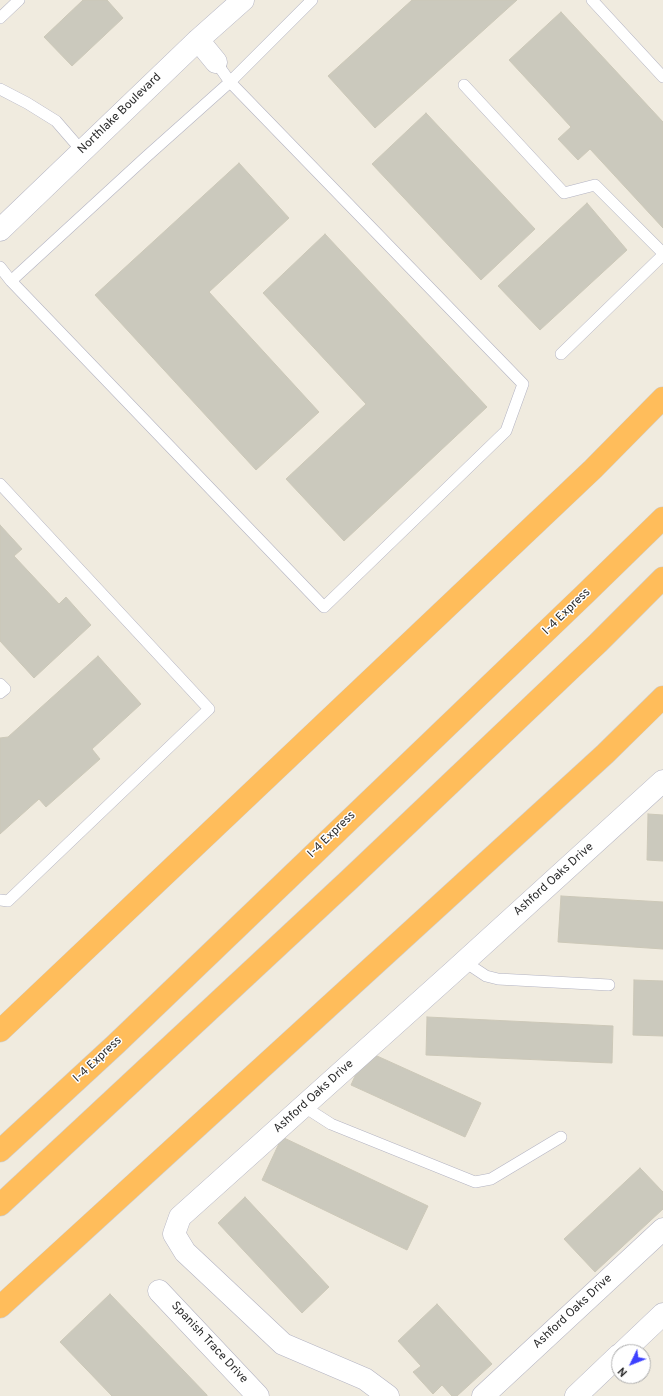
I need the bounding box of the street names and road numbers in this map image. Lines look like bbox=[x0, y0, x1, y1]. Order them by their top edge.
street label: Northlake Boulevard bbox=[75, 71, 165, 157]
street label: I-4 Express bbox=[540, 586, 594, 638]
street label: I-4 Express bbox=[305, 809, 359, 861]
street label: Ashford Oaks Drive bbox=[511, 840, 597, 920]
street label: I-4 Express bbox=[71, 1034, 125, 1086]
street label: Ashford Oaks Drive bbox=[271, 1057, 357, 1137]
street label: Ashford Oaks Drive bbox=[531, 1272, 615, 1352]
street label: Spanish Trace Drive bbox=[167, 1299, 251, 1387]

